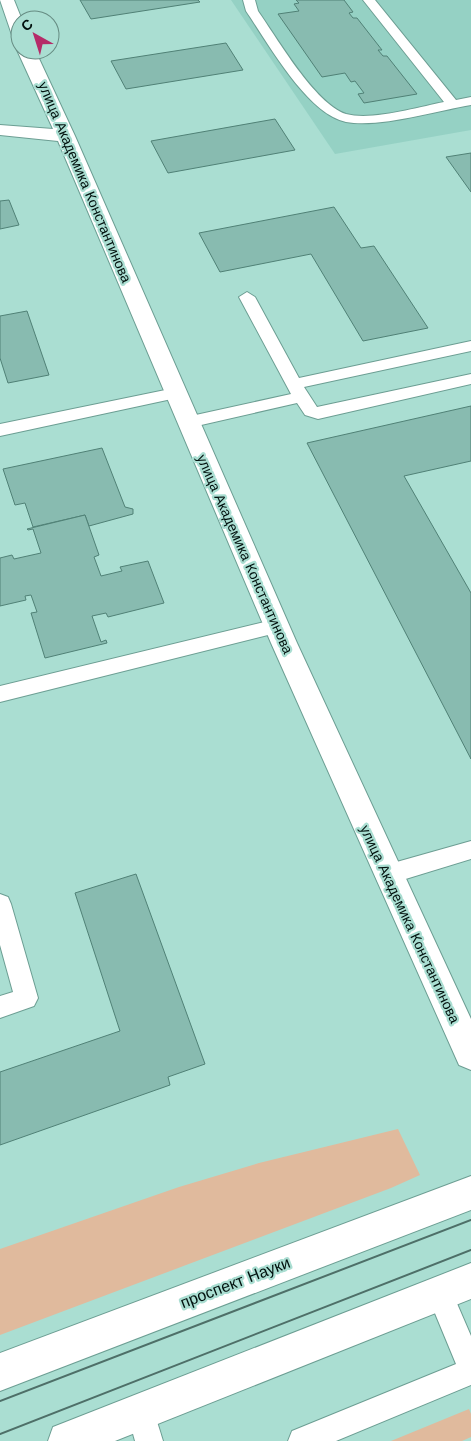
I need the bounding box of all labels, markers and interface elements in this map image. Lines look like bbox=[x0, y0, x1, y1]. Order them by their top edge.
north arrow bbox=[10, 10, 60, 60]
text: С bbox=[18, 15, 36, 34]
street label: улица Академика Константинова bbox=[35, 79, 135, 285]
street label: улица Академика Константинова bbox=[194, 452, 296, 656]
street label: улица Академика Константинова bbox=[357, 823, 463, 1026]
street label: проспект Науки bbox=[178, 1253, 293, 1312]

